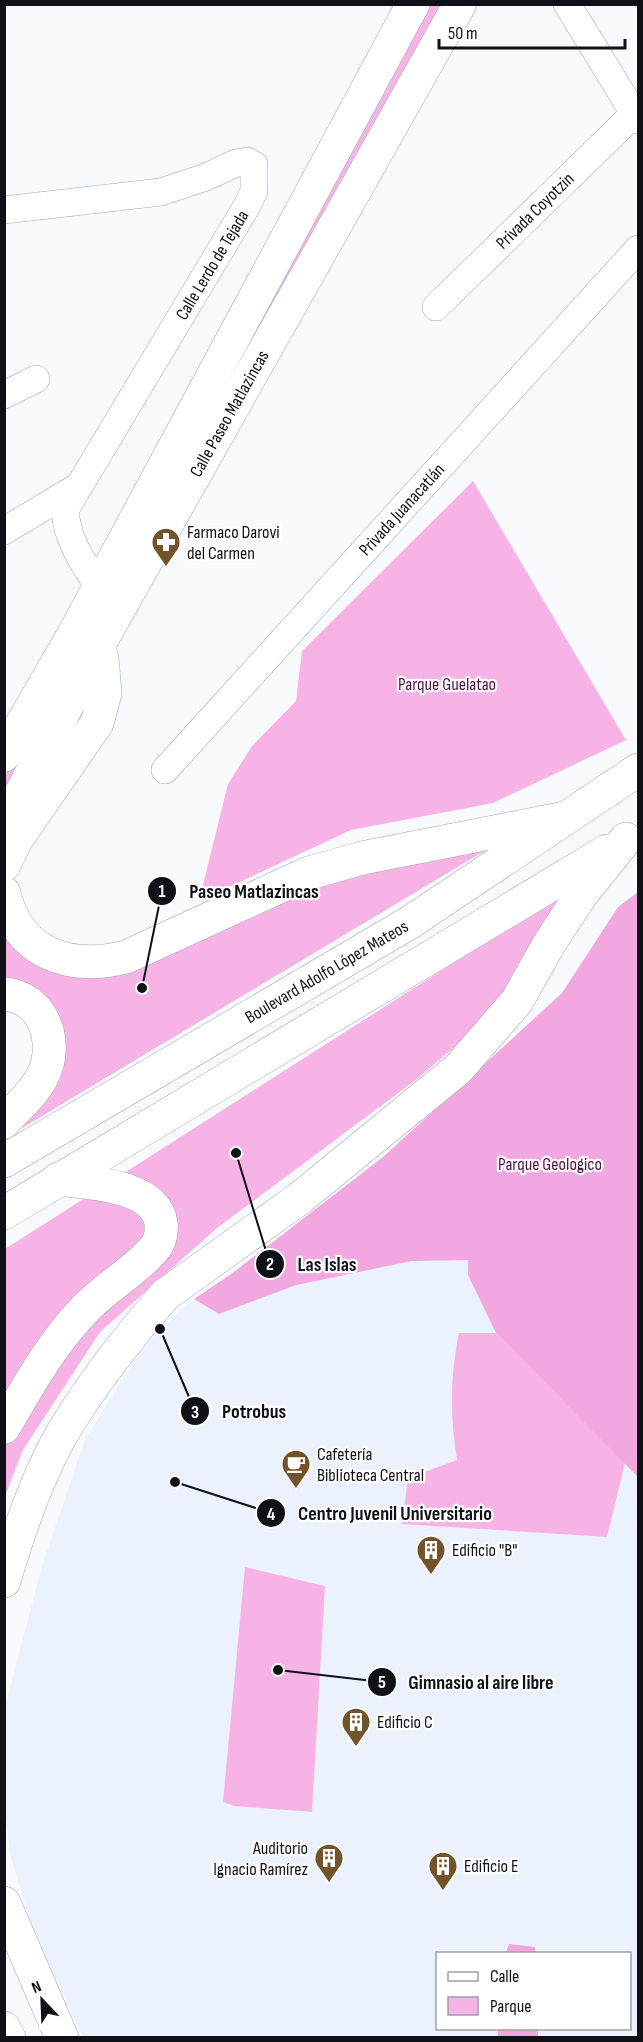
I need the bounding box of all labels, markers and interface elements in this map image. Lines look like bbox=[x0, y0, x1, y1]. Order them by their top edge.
scale bar bbox=[439, 12, 625, 50]
text: 50 m bbox=[448, 23, 478, 44]
street label: Privada Coyotzin bbox=[492, 168, 578, 254]
street label: Calle Lerdo de Tejada bbox=[171, 207, 253, 324]
street label: Calle Paseo Matlazincas bbox=[186, 347, 274, 481]
street label: Privada Juanacatlán bbox=[355, 459, 449, 560]
place label: Farmaco Darovi del Carmen bbox=[187, 522, 280, 564]
pharmacy icon: Farmaco Darovi del Carmen bbox=[150, 526, 182, 568]
park label: Parque Guelatao bbox=[398, 674, 496, 695]
callout: Paseo Matlazincas bbox=[147, 872, 331, 910]
text: Paseo Matlazincas bbox=[189, 880, 319, 904]
text: 1 bbox=[158, 881, 166, 902]
street label: Boulevard Adolfo López Mateos bbox=[241, 916, 412, 1028]
park label: Parque Geologico bbox=[498, 1154, 602, 1175]
callout: Las Islas bbox=[255, 1245, 368, 1283]
text: Las Islas bbox=[297, 1253, 357, 1277]
text: 2 bbox=[266, 1254, 274, 1275]
callout: Potrobus bbox=[180, 1392, 298, 1430]
text: Potrobus bbox=[222, 1400, 286, 1424]
text: 3 bbox=[191, 1402, 199, 1423]
place label: Cafetería Biblioteca Central bbox=[317, 1444, 424, 1486]
cafe icon: Cafetería Biblioteca Central bbox=[280, 1448, 312, 1490]
callout: Centro Juvenil Universitario bbox=[256, 1494, 504, 1532]
text: Centro Juvenil Universitario bbox=[298, 1502, 492, 1526]
text: 4 bbox=[267, 1504, 276, 1525]
building icon: Edificio "B" bbox=[415, 1534, 447, 1576]
place label: Edificio "B" bbox=[452, 1540, 517, 1561]
callout: Gimnasio al aire libre bbox=[367, 1663, 566, 1701]
text: Gimnasio al aire libre bbox=[408, 1671, 554, 1695]
text: 5 bbox=[378, 1672, 386, 1693]
building icon: Edificio C bbox=[340, 1706, 372, 1748]
place label: Edificio C bbox=[377, 1712, 433, 1733]
place label: Auditorio Ignacio Ramírez bbox=[213, 1838, 309, 1880]
building icon: Auditorio Ignacio Ramírez bbox=[313, 1842, 345, 1884]
building icon: Edificio E bbox=[427, 1850, 459, 1892]
place label: Edificio E bbox=[464, 1856, 518, 1877]
legend bbox=[436, 1952, 631, 2030]
text: Calle bbox=[490, 1966, 519, 1987]
north arrow bbox=[12, 1970, 72, 2030]
text: N bbox=[29, 1977, 44, 1998]
text: Parque bbox=[490, 1996, 531, 2017]

